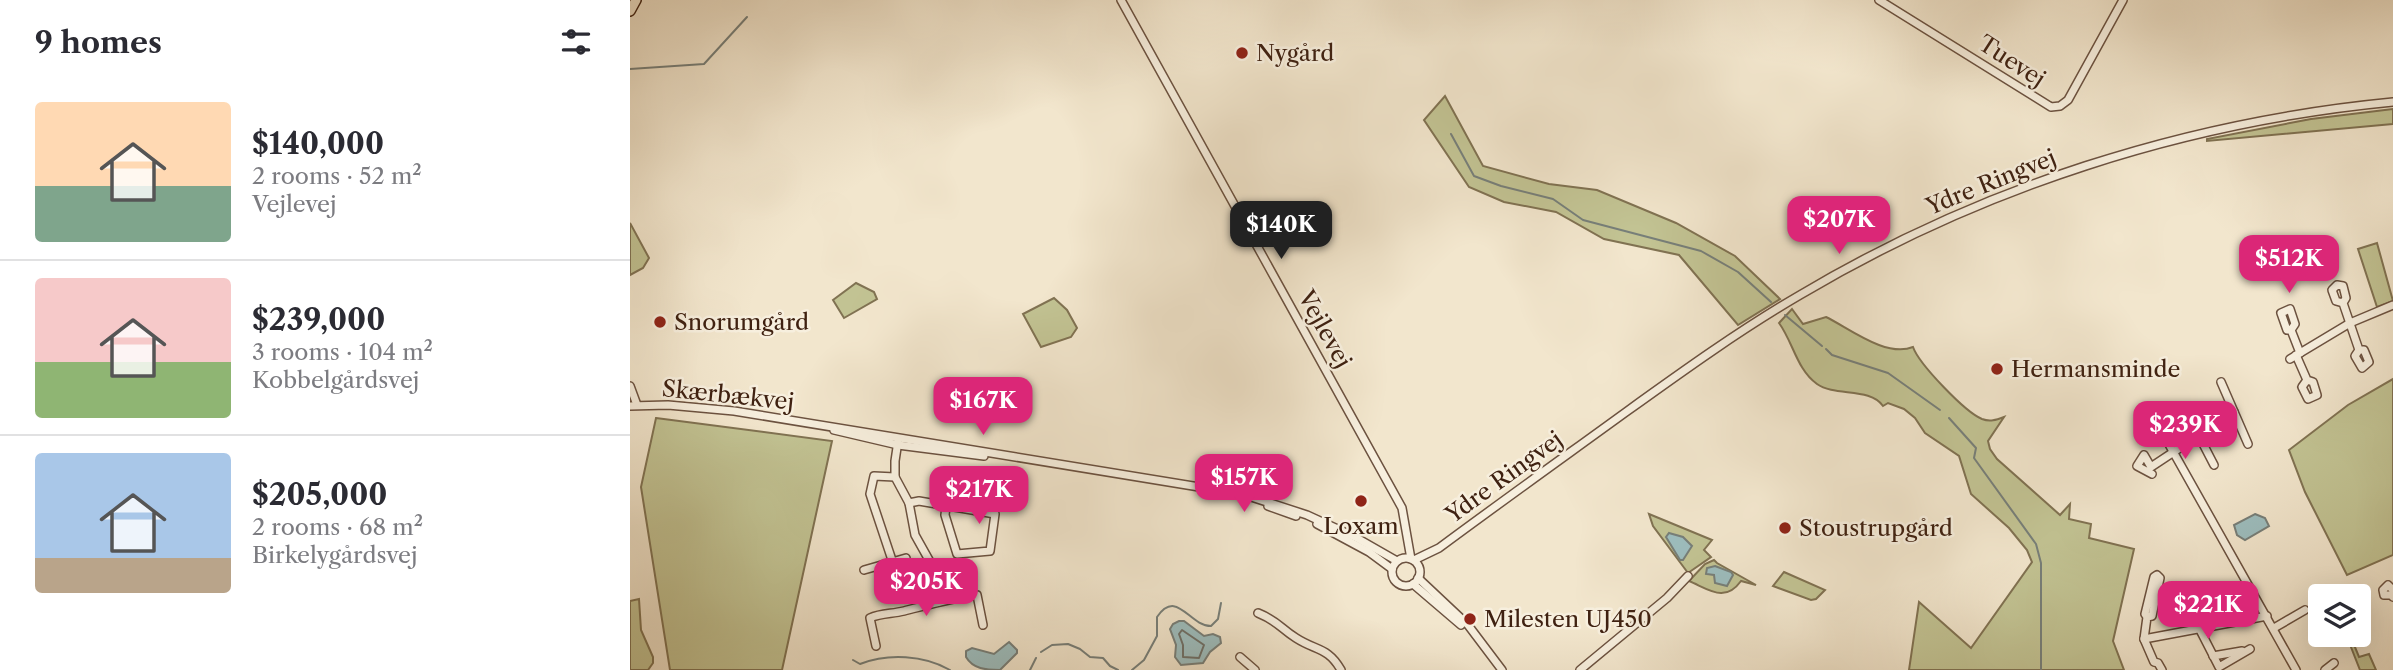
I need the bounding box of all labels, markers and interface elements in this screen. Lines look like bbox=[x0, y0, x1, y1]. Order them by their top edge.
icon: filters bbox=[557, 23, 595, 61]
text: 9 homes bbox=[35, 24, 162, 61]
street label: Tuevej bbox=[1973, 29, 2051, 93]
place label: Nygård bbox=[1256, 39, 1334, 67]
marker: Nygård bbox=[1234, 45, 1250, 61]
text: $140,000 bbox=[252, 125, 384, 162]
icon: home bbox=[91, 130, 175, 214]
street label: Ydre Ringvej bbox=[1921, 143, 2060, 221]
text: 2 rooms · 52 m² bbox=[252, 162, 422, 190]
text: Vejlevej bbox=[252, 190, 336, 218]
pin: $207K bbox=[1790, 196, 1888, 256]
pin: $140K bbox=[1232, 202, 1330, 261]
text: $207K bbox=[1803, 205, 1875, 233]
text: $140K bbox=[1246, 210, 1316, 238]
pin: $512K bbox=[2240, 236, 2338, 295]
text: $512K bbox=[2255, 244, 2323, 272]
street label: Vejlevej bbox=[1292, 284, 1358, 373]
text: $239,000 bbox=[252, 301, 385, 338]
icon: home bbox=[91, 306, 175, 390]
place label: Snorumgård bbox=[674, 308, 809, 336]
marker: Snorumgård bbox=[652, 314, 668, 330]
text: 3 rooms · 104 m² bbox=[252, 338, 433, 366]
place label: Hermansminde bbox=[2011, 355, 2180, 383]
marker: Hermansminde bbox=[1989, 361, 2005, 377]
text: Kobbelgårdsvej bbox=[252, 366, 419, 394]
street label: Skærbækvej bbox=[661, 374, 795, 416]
pin: $167K bbox=[934, 378, 1032, 437]
text: $167K bbox=[949, 386, 1017, 414]
pin: $239K bbox=[2136, 402, 2234, 461]
text: $239K bbox=[2149, 410, 2221, 438]
street label: Ydre Ringvej bbox=[1439, 425, 1568, 529]
pin: $157K bbox=[1195, 454, 1293, 514]
text: $157K bbox=[1211, 463, 1277, 491]
pin: $217K bbox=[930, 466, 1028, 526]
text: $217K bbox=[945, 475, 1013, 503]
text: $205,000 bbox=[252, 476, 387, 513]
icon: home bbox=[91, 481, 175, 565]
marker: Loxam bbox=[1353, 493, 1369, 509]
place label: Loxam bbox=[1323, 512, 1399, 540]
text: 2 rooms · 68 m² bbox=[252, 513, 423, 541]
place label: Stoustrupgård bbox=[1799, 514, 1953, 542]
marker: Stoustrupgård bbox=[1777, 520, 1793, 536]
text: Birkelygårdsvej bbox=[252, 541, 418, 569]
pin: $205K bbox=[877, 558, 975, 618]
text: $205K bbox=[890, 567, 962, 595]
pin: $221K bbox=[2159, 582, 2257, 641]
map controls bbox=[2308, 584, 2371, 647]
button: layers bbox=[2308, 584, 2371, 647]
text: $221K bbox=[2174, 590, 2242, 618]
place label: Milesten UJ450 bbox=[1484, 605, 1652, 633]
marker: Milesten UJ450 bbox=[1462, 611, 1478, 627]

